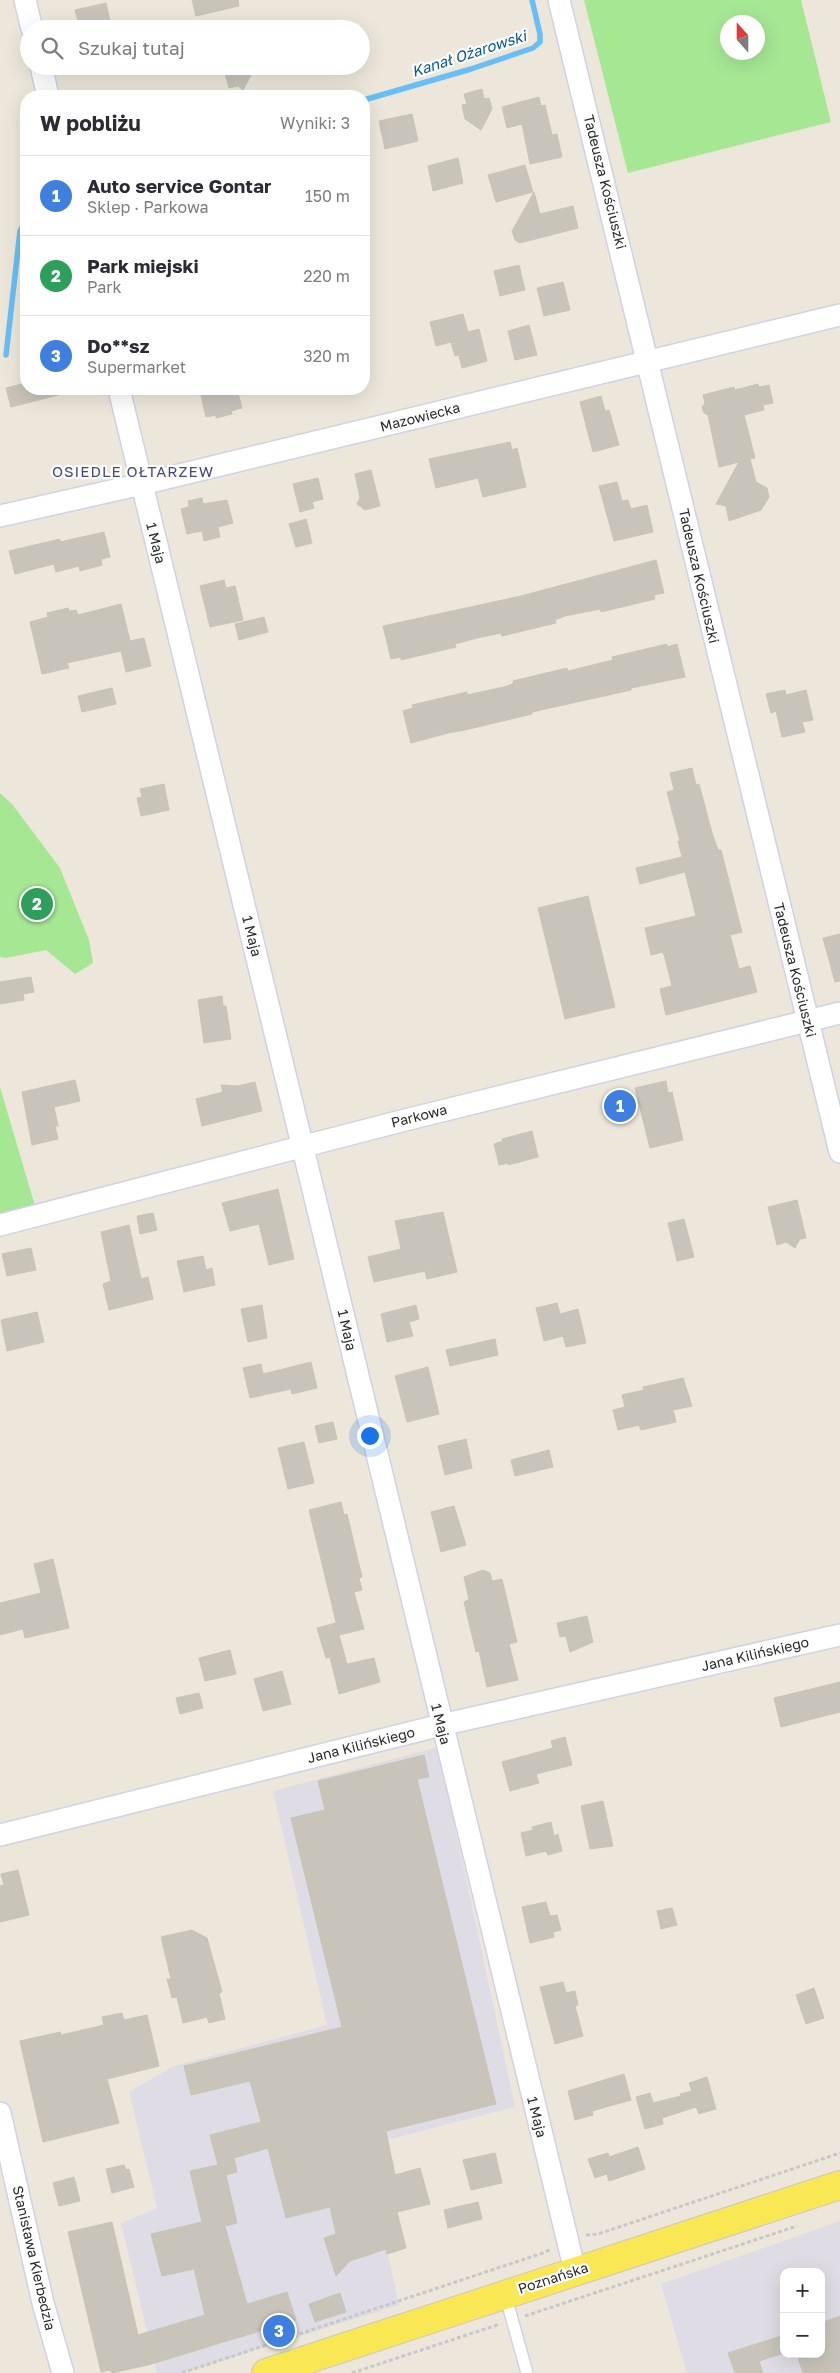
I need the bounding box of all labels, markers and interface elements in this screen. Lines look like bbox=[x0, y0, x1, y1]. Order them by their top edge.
north arrow bbox=[720, 15, 765, 60]
search box bbox=[20, 20, 370, 75]
water label: Kanał Ożarowski bbox=[409, 25, 530, 80]
icon: search bbox=[38, 34, 66, 62]
text: Szukaj tutaj bbox=[78, 36, 185, 59]
text: W pobliżu bbox=[40, 110, 141, 136]
text: Wyniki: 3 bbox=[280, 113, 350, 133]
street label: Tadeusza Kościuszki bbox=[581, 113, 630, 251]
text: Auto service Gontar bbox=[87, 174, 271, 197]
text: 1 bbox=[52, 186, 60, 206]
text: 150 m bbox=[305, 186, 350, 206]
text: Sklep · Parkowa bbox=[87, 197, 209, 217]
text: Park miejski bbox=[87, 254, 199, 277]
text: 2 bbox=[51, 266, 61, 286]
text: 220 m bbox=[303, 266, 350, 286]
text: Park bbox=[87, 277, 122, 297]
text: Do**sz bbox=[87, 334, 149, 357]
text: 3 bbox=[51, 346, 61, 366]
text: 320 m bbox=[303, 346, 350, 366]
text: Supermarket bbox=[87, 357, 186, 377]
street label: Mazowiecka bbox=[378, 398, 462, 435]
district label: OSIEDLE OŁTARZEW bbox=[52, 462, 214, 480]
street label: Tadeusza Kościuszki bbox=[676, 507, 723, 645]
street label: 1 Maja bbox=[143, 520, 170, 565]
pin: 2 bbox=[21, 885, 53, 923]
street label: Tadeusza Kościuszki bbox=[771, 901, 820, 1039]
street label: 1 Maja bbox=[239, 913, 266, 958]
pin: 1 bbox=[604, 1087, 636, 1125]
street label: Parkowa bbox=[389, 1100, 449, 1131]
street label: 1 Maja bbox=[334, 1308, 360, 1352]
your location bbox=[357, 1423, 383, 1449]
street label: Jana Kilińskiego bbox=[699, 1633, 810, 1674]
street label: 1 Maja bbox=[428, 1701, 455, 1746]
street label: Jana Kilińskiego bbox=[305, 1723, 416, 1766]
street label: 1 Maja bbox=[524, 2094, 551, 2139]
street label: Stanisława Kierbedzia bbox=[10, 2184, 59, 2332]
street label: Poznańska bbox=[516, 2258, 590, 2297]
map controls bbox=[780, 2268, 825, 2358]
button: + bbox=[780, 2268, 825, 2313]
pin: 3 bbox=[263, 2312, 295, 2350]
button: − bbox=[780, 2313, 825, 2358]

